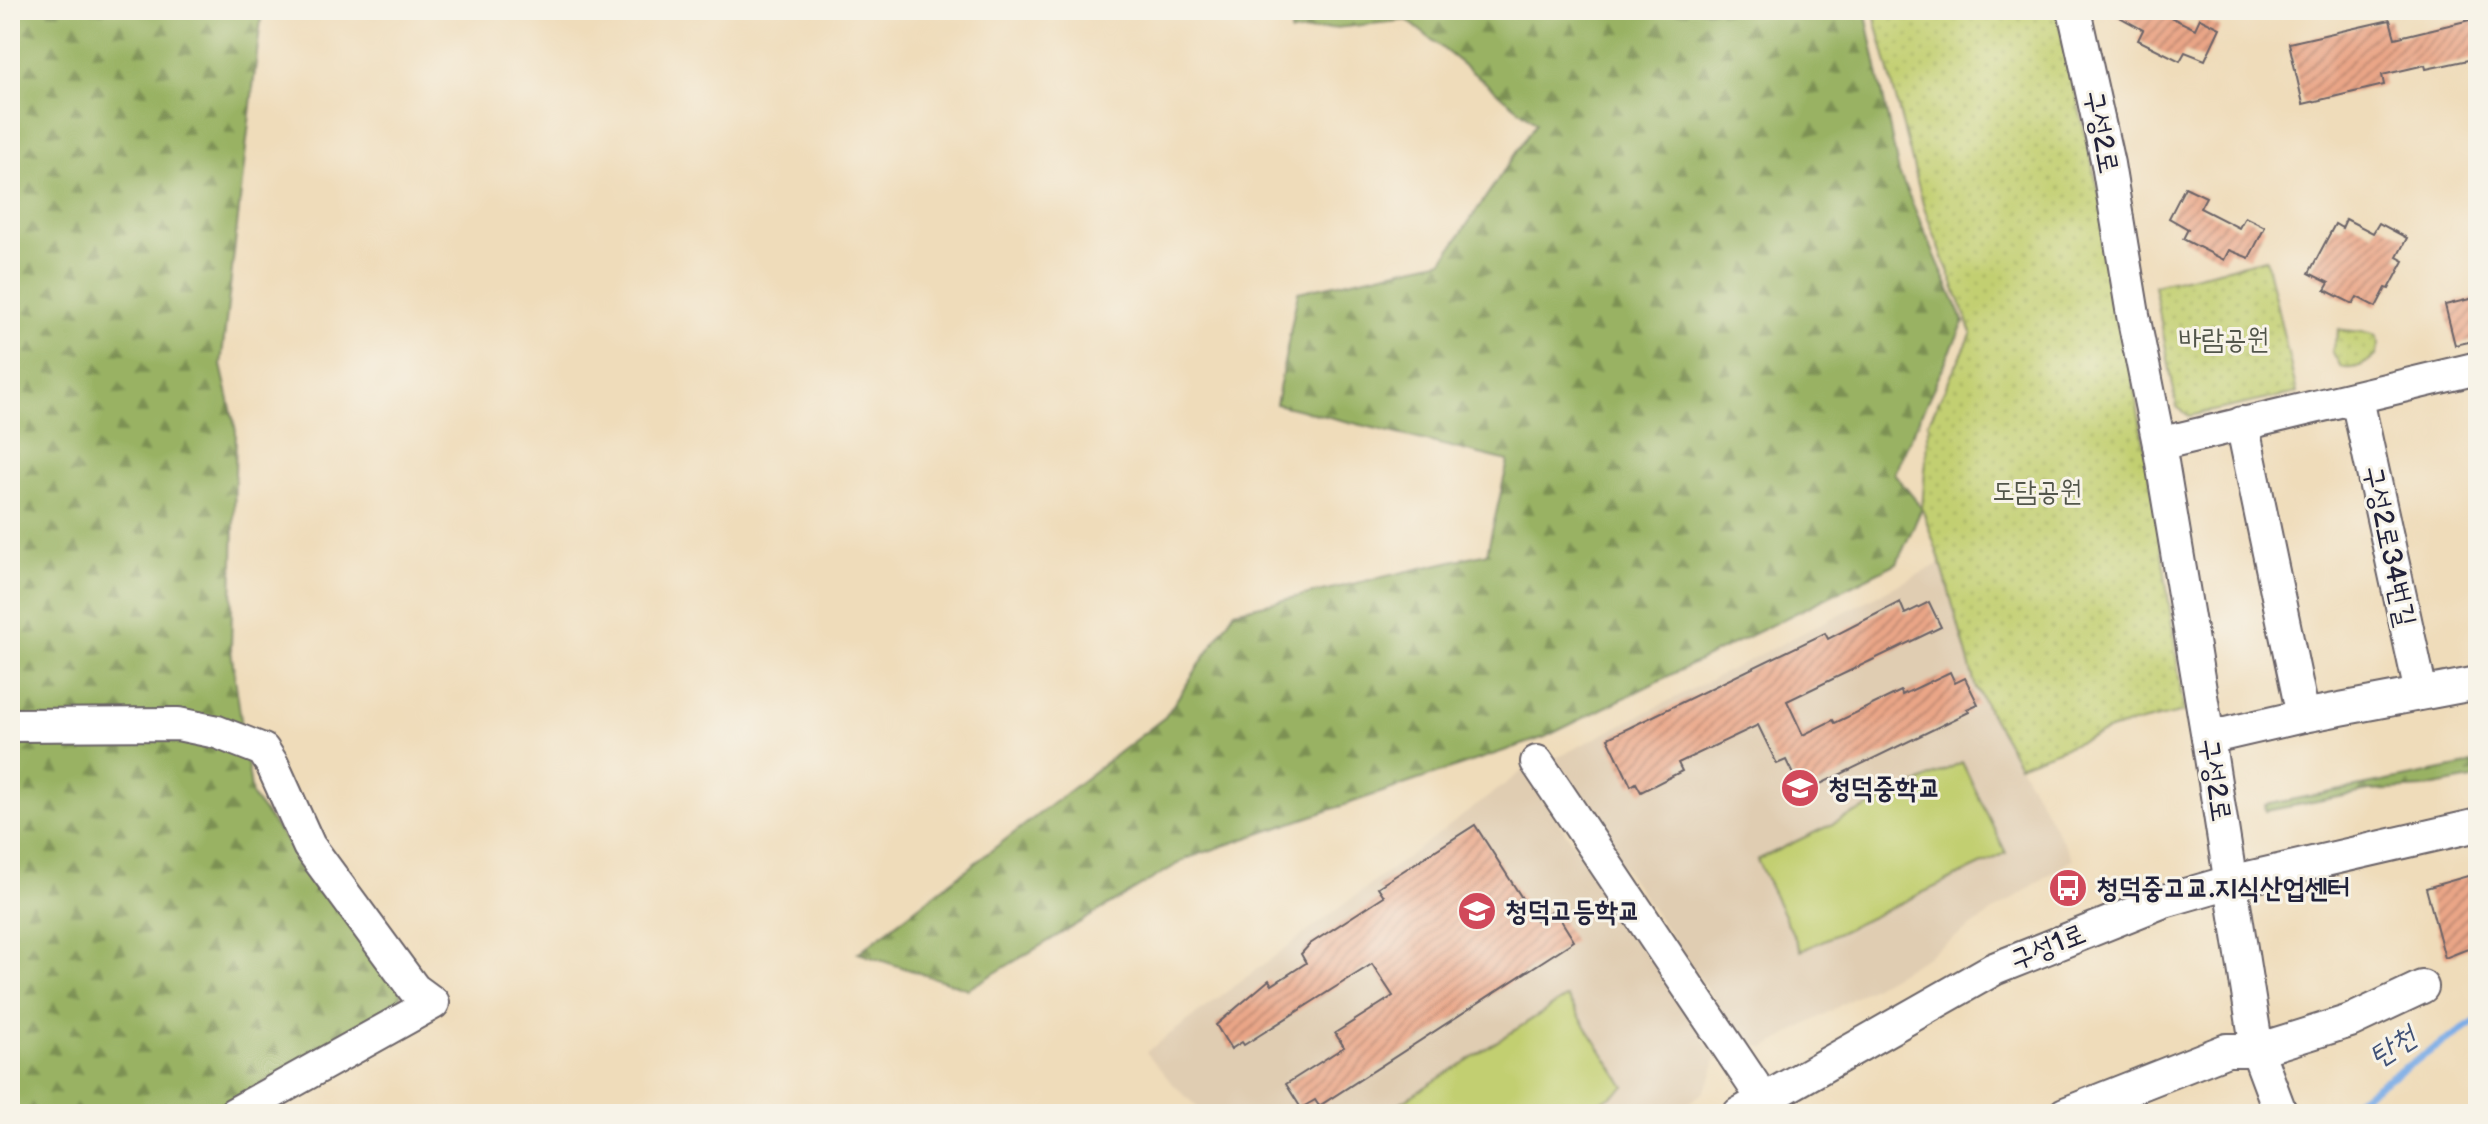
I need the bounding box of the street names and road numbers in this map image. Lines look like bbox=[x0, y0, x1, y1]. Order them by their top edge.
street label: 구성2로 bbox=[2077, 88, 2125, 176]
street label: 구성2로34번길 bbox=[2356, 463, 2422, 629]
street label: 구성2로 bbox=[2192, 736, 2238, 824]
street label: 구성1로 bbox=[2005, 917, 2091, 977]

